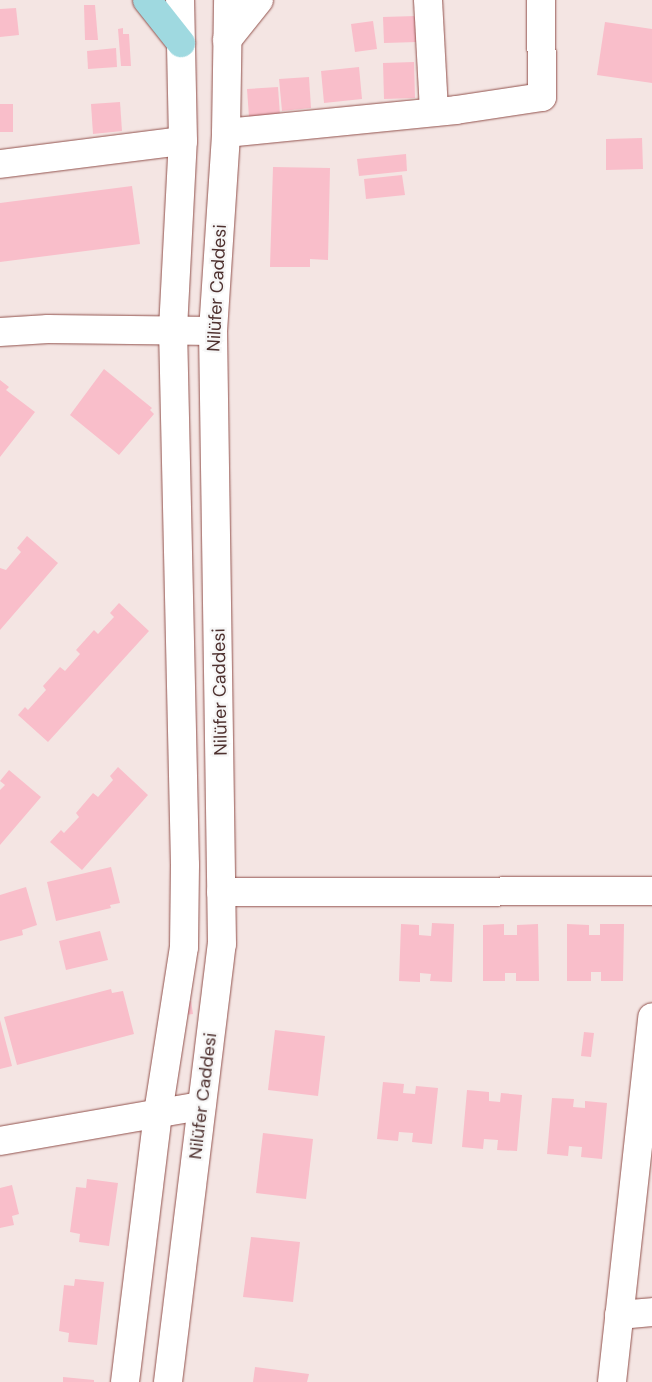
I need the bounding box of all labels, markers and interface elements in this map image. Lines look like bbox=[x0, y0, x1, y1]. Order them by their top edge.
street label: Nilüfer Caddesi bbox=[203, 224, 231, 352]
street label: Nilüfer Caddesi bbox=[208, 628, 232, 756]
street label: Nilüfer Caddesi bbox=[185, 1031, 221, 1161]

